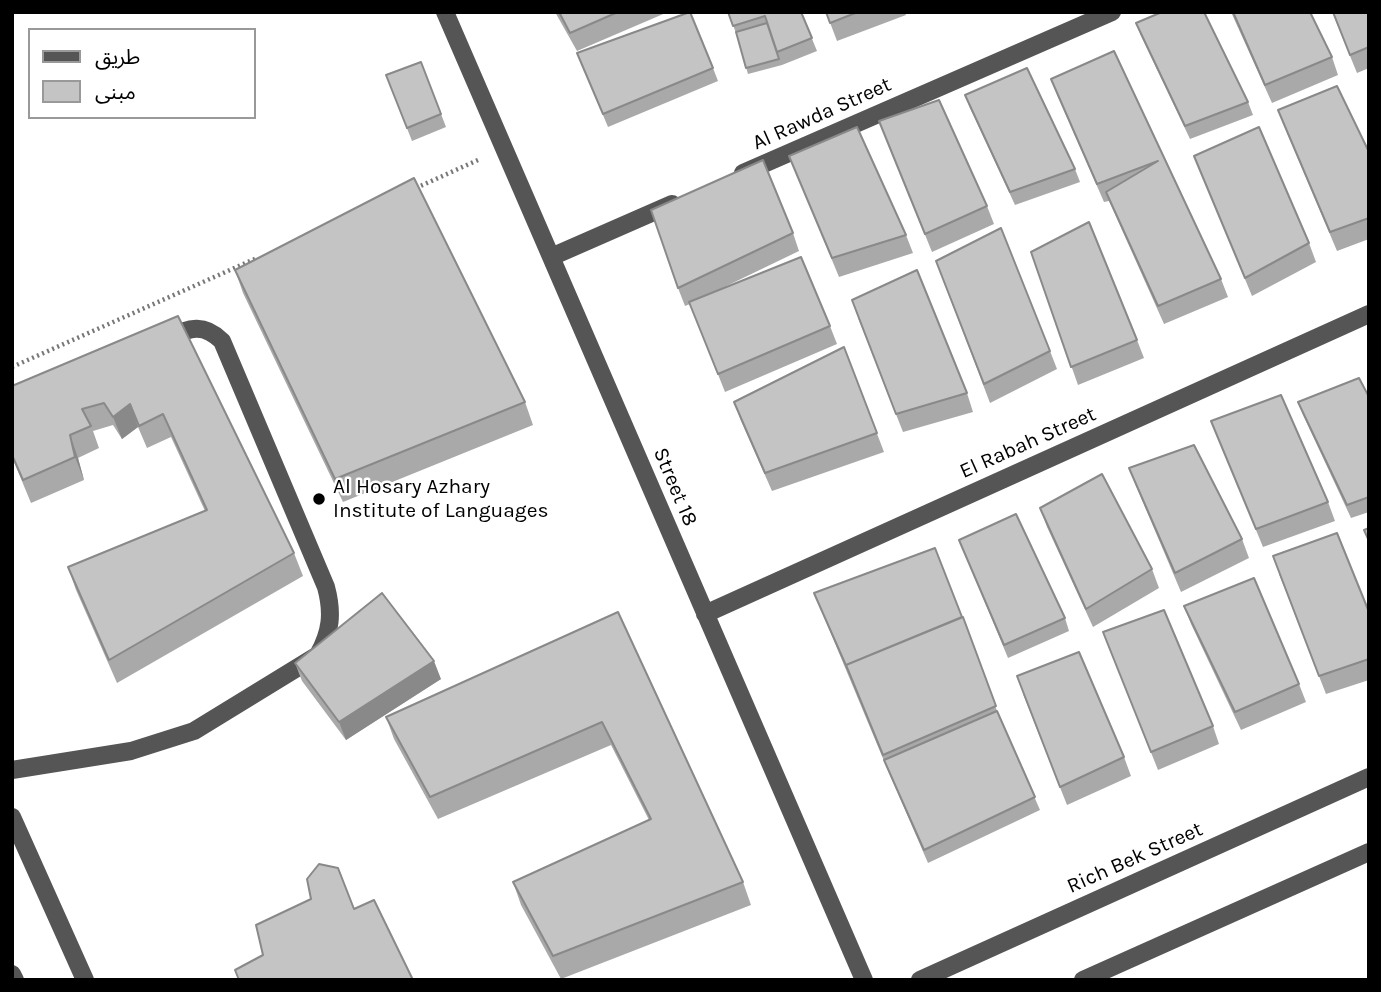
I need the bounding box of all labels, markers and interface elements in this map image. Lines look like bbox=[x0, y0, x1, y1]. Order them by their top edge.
legend bbox=[28, 28, 256, 119]
text: طريق bbox=[95, 45, 140, 69]
street label: Al Rawda Street bbox=[749, 72, 895, 156]
text: مبنى bbox=[95, 80, 136, 104]
street label: El Rabah Street bbox=[956, 402, 1100, 484]
street label: Street 18 bbox=[647, 444, 703, 530]
place label: Al Hosary Azhary Institute of Languages bbox=[333, 474, 549, 524]
marker: Al Hosary Azhary Institute of Languages bbox=[311, 491, 327, 507]
street label: Rich Bek Street bbox=[1063, 817, 1207, 899]

